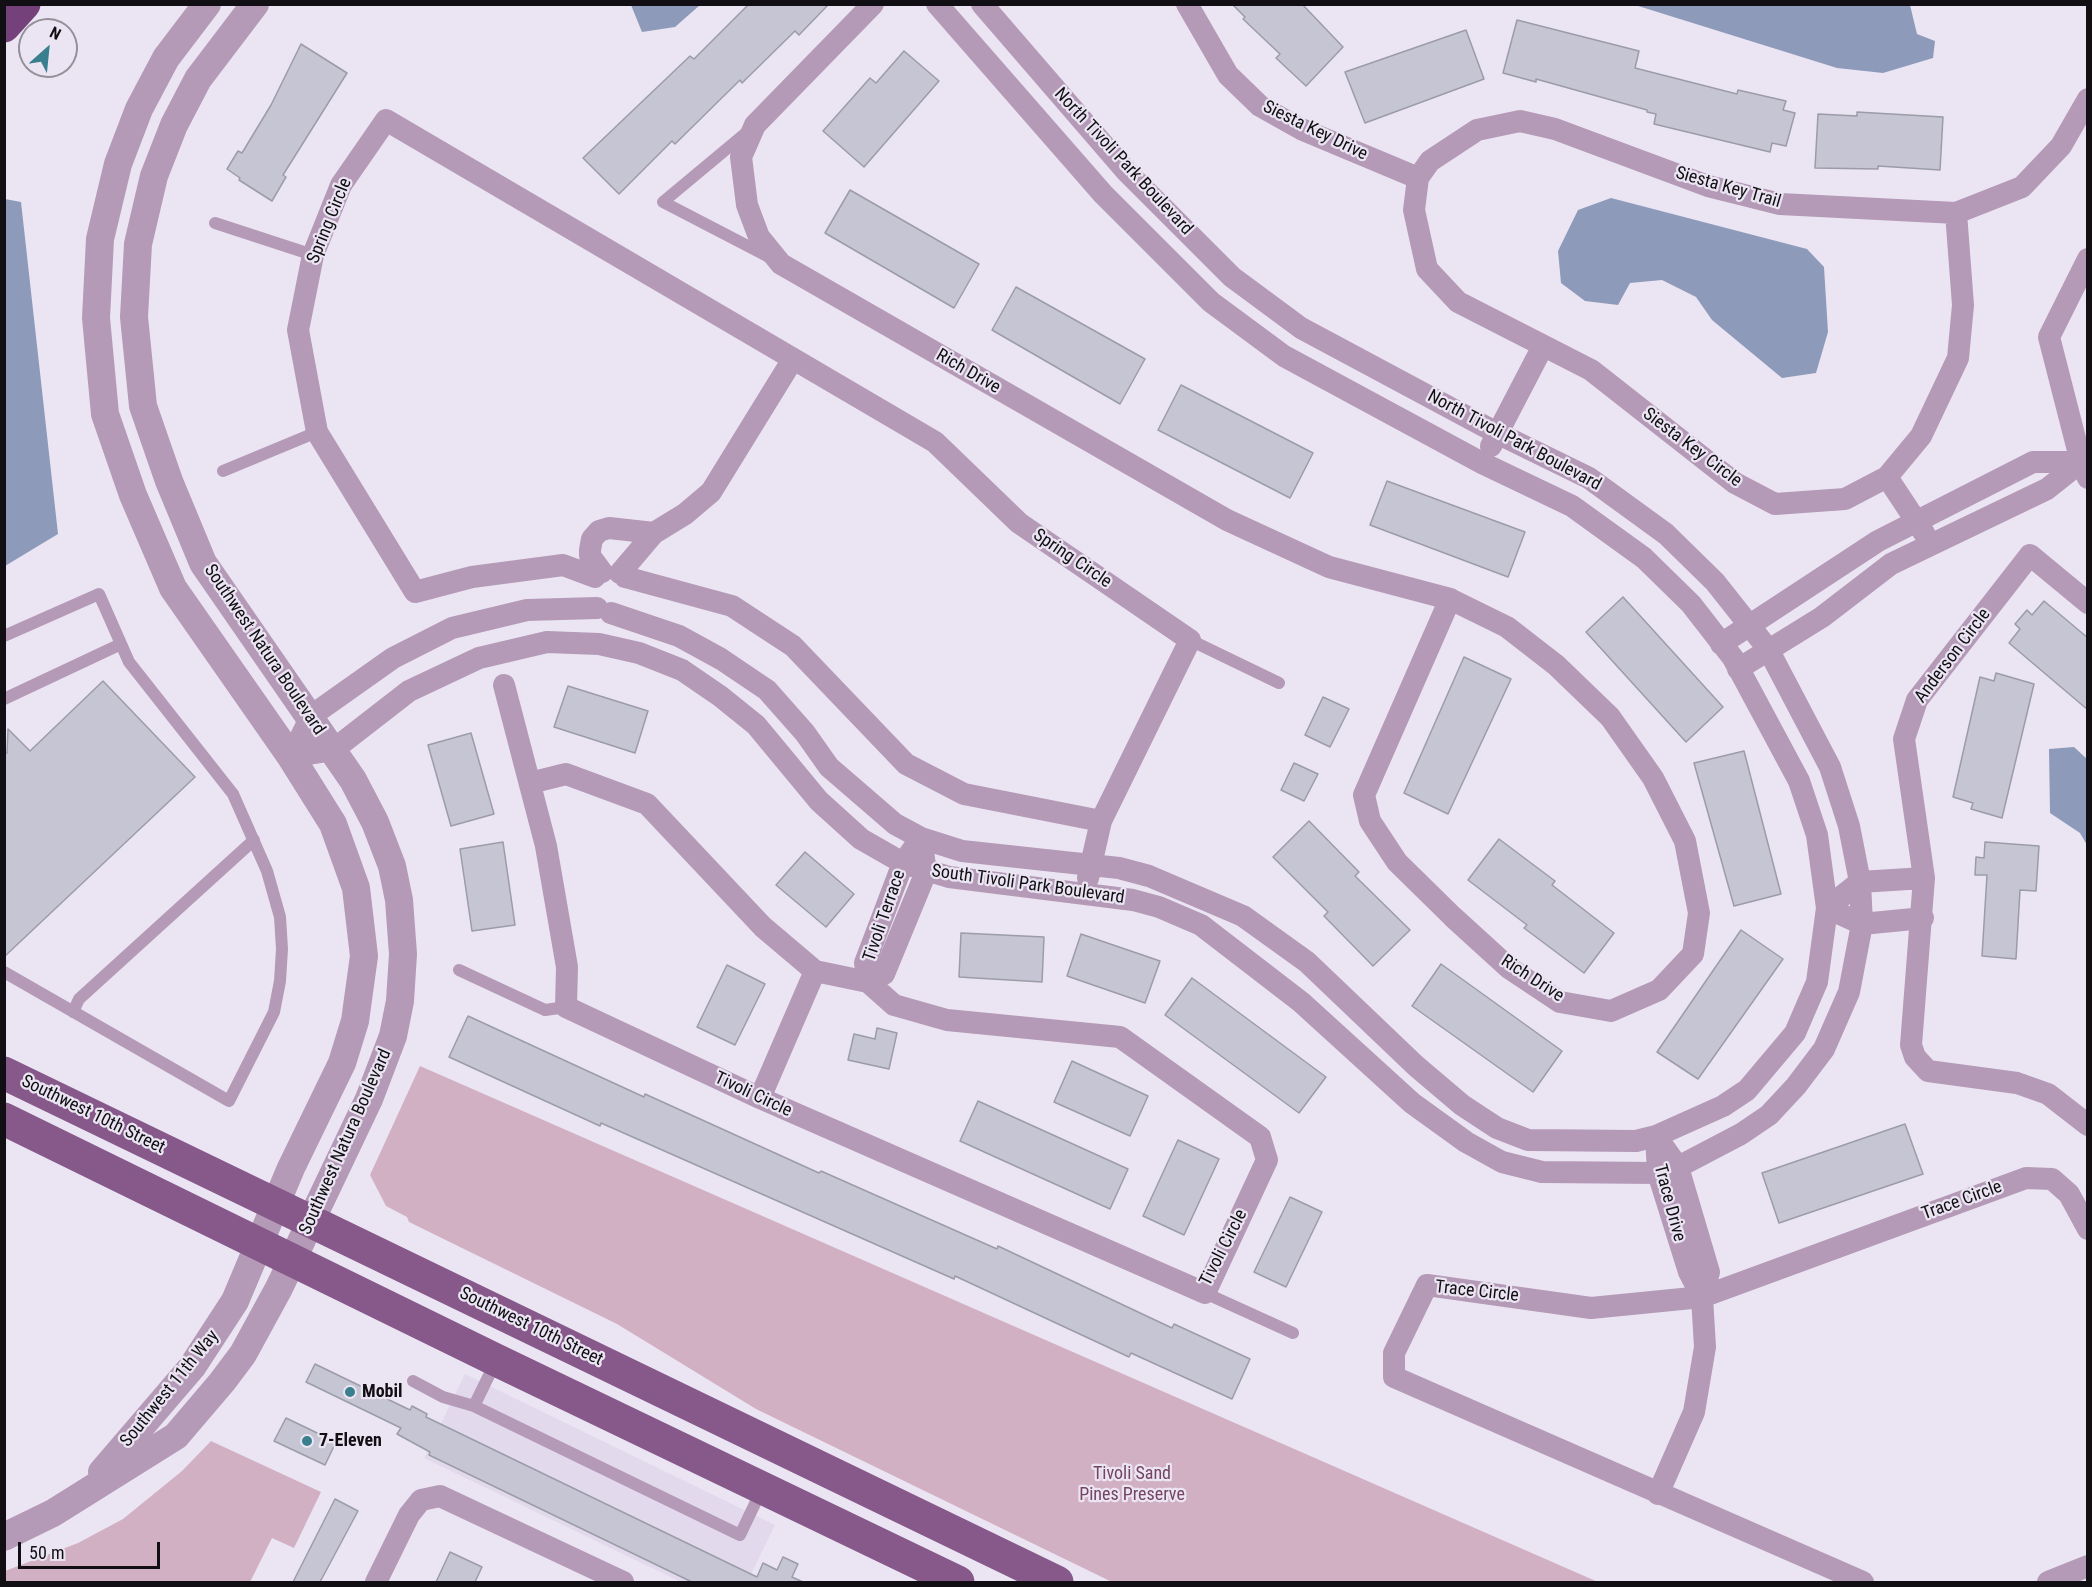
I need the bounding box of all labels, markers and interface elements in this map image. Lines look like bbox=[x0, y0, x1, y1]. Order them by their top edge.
north arrow bbox=[18, 18, 78, 78]
text: N bbox=[47, 23, 64, 44]
street label: North Tivoli Park Boulevard bbox=[1049, 84, 1197, 240]
street label: Siesta Key Drive bbox=[1259, 96, 1371, 166]
street label: Siesta Key Trail bbox=[1673, 163, 1783, 213]
street label: Spring Circle bbox=[303, 175, 357, 267]
street label: Rich Drive bbox=[932, 345, 1004, 399]
street label: North Tivoli Park Boulevard bbox=[1424, 386, 1604, 496]
street label: Siesta Key Circle bbox=[1638, 404, 1746, 492]
street label: Spring Circle bbox=[1029, 525, 1115, 593]
street label: Southwest Natura Boulevard bbox=[199, 561, 329, 739]
street label: Anderson Circle bbox=[1910, 605, 1996, 707]
street label: South Tivoli Park Boulevard bbox=[930, 861, 1126, 909]
street label: Tivoli Terrace bbox=[859, 867, 911, 965]
street label: Rich Drive bbox=[1496, 951, 1568, 1007]
street label: Southwest Natura Boulevard bbox=[295, 1046, 397, 1238]
street label: Tivoli Circle bbox=[711, 1068, 795, 1122]
street label: Southwest 10th Street bbox=[18, 1071, 168, 1159]
street label: Trace Drive bbox=[1648, 1162, 1690, 1244]
street label: Trace Circle bbox=[1919, 1177, 2005, 1225]
street label: Tivoli Circle bbox=[1196, 1206, 1252, 1290]
street label: Trace Circle bbox=[1434, 1277, 1520, 1307]
street label: Southwest 10th Street bbox=[456, 1283, 606, 1371]
street label: Southwest 11th Way bbox=[116, 1326, 224, 1452]
place label: Mobil bbox=[362, 1381, 403, 1403]
marker: Mobil bbox=[343, 1385, 357, 1399]
place label: 7-Eleven bbox=[319, 1430, 382, 1452]
marker: 7-Eleven bbox=[300, 1434, 314, 1448]
park label: Tivoli Sand Pines Preserve bbox=[1079, 1463, 1185, 1506]
scale bar bbox=[21, 1530, 164, 1568]
text: 50 m bbox=[29, 1542, 64, 1563]

